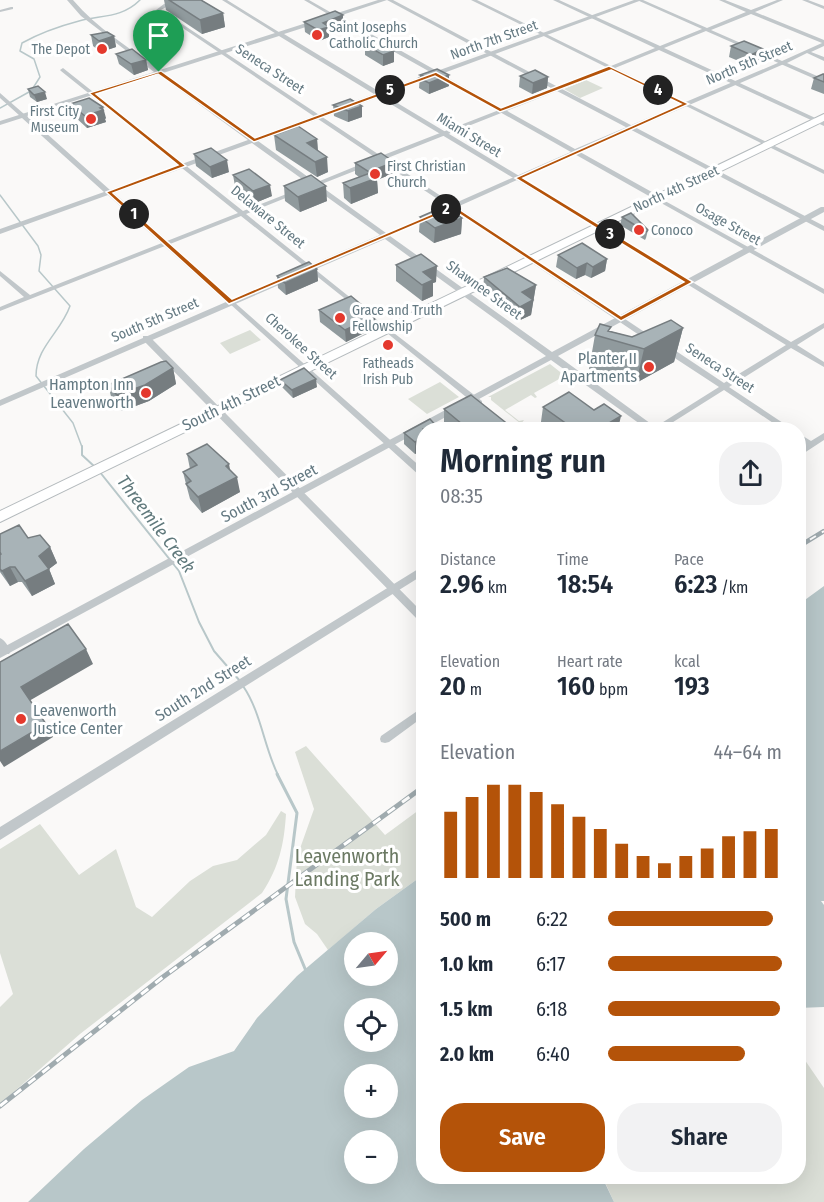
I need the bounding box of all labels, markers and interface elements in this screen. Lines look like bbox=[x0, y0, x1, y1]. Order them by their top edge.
pin bbox=[133, 10, 184, 72]
street label: North 7th Street bbox=[448, 16, 540, 64]
icon: arrive bbox=[142, 19, 175, 52]
place label: Saint Josephs Catholic Church bbox=[329, 19, 418, 52]
marker: Saint Josephs Catholic Church bbox=[310, 28, 324, 42]
street label: North 5th Street bbox=[703, 37, 795, 89]
street label: Seneca Street bbox=[232, 40, 308, 98]
place label: The Depot bbox=[31, 41, 90, 58]
marker: The Depot bbox=[95, 42, 109, 56]
pin: 5 bbox=[375, 75, 405, 105]
pin: 4 bbox=[643, 75, 673, 105]
text: 5 bbox=[386, 80, 394, 99]
text: 4 bbox=[654, 80, 662, 99]
place label: First City Museum bbox=[30, 103, 80, 136]
street label: Miami Street bbox=[434, 109, 505, 161]
marker: First City Museum bbox=[84, 112, 98, 126]
place label: First Christian Church bbox=[387, 158, 466, 191]
street label: North 4th Street bbox=[631, 162, 722, 216]
marker: First Christian Church bbox=[368, 167, 382, 181]
street label: Delaware Street bbox=[228, 182, 309, 252]
pin: 2 bbox=[431, 194, 461, 224]
pin: 1 bbox=[119, 199, 149, 229]
text: 2 bbox=[442, 199, 450, 218]
street label: Osage Street bbox=[692, 199, 764, 249]
text: 1 bbox=[131, 204, 137, 223]
pin: 3 bbox=[595, 219, 625, 249]
place label: Conoco bbox=[651, 222, 693, 239]
marker: Conoco bbox=[632, 223, 646, 237]
text: 3 bbox=[606, 224, 614, 243]
street label: Shawnee Street bbox=[443, 257, 525, 323]
street label: South 5th Street bbox=[109, 294, 201, 346]
place label: Grace and Truth Fellowship bbox=[352, 302, 443, 335]
street label: Cherokee Street bbox=[261, 309, 341, 383]
marker: Grace and Truth Fellowship bbox=[333, 311, 347, 325]
marker: Fatheads Irish Pub bbox=[381, 338, 395, 352]
street label: Seneca Street bbox=[682, 339, 758, 397]
place label: Planter II Apartments bbox=[561, 349, 637, 386]
place label: Fatheads Irish Pub bbox=[362, 355, 414, 388]
marker: Planter II Apartments bbox=[642, 360, 656, 374]
street label: South 4th Street bbox=[179, 371, 284, 435]
place label: Hampton Inn Leavenworth bbox=[49, 375, 134, 412]
marker: Hampton Inn Leavenworth bbox=[139, 386, 153, 400]
text: Morning run bbox=[440, 441, 606, 481]
button: share bbox=[719, 442, 782, 505]
street label: South 3rd Street bbox=[218, 459, 321, 526]
water label: Threemile Creek bbox=[112, 471, 200, 577]
text: 08:35 bbox=[440, 484, 483, 508]
text: Distance bbox=[440, 550, 496, 569]
text: Time bbox=[557, 550, 589, 569]
text: Pace bbox=[674, 550, 704, 569]
text: 2.96 bbox=[440, 569, 484, 600]
text: 18:54 bbox=[557, 569, 613, 600]
text: 6:23 bbox=[674, 569, 717, 600]
text: km bbox=[484, 578, 507, 597]
text: /km bbox=[717, 578, 748, 597]
street label: South 2nd Street bbox=[152, 651, 255, 725]
text: Elevation bbox=[440, 652, 500, 671]
text: Heart rate bbox=[557, 652, 623, 671]
text: kcal bbox=[674, 652, 700, 671]
text: 20 bbox=[440, 671, 466, 702]
text: 160 bbox=[557, 671, 595, 702]
text: 193 bbox=[674, 671, 710, 702]
text: m bbox=[466, 680, 482, 699]
text: bpm bbox=[595, 680, 628, 699]
place label: Leavenworth Justice Center bbox=[33, 701, 123, 738]
marker: Leavenworth Justice Center bbox=[14, 712, 28, 726]
text: Elevation bbox=[440, 740, 515, 764]
text: 44–64 m bbox=[713, 740, 782, 764]
park label: Leavenworth Landing Park bbox=[295, 844, 400, 891]
text: 500 m bbox=[440, 907, 491, 931]
text: 6:22 bbox=[536, 907, 568, 931]
north arrow bbox=[344, 932, 398, 986]
map controls bbox=[344, 932, 398, 1184]
text: 1.0 km bbox=[440, 952, 493, 976]
text: 6:17 bbox=[536, 952, 565, 976]
text: 1.5 km bbox=[440, 997, 493, 1021]
text: 6:18 bbox=[536, 997, 567, 1021]
button: locate bbox=[344, 998, 398, 1052]
text: 2.0 km bbox=[440, 1042, 494, 1066]
text: 6:40 bbox=[536, 1042, 570, 1066]
button: + bbox=[344, 1064, 398, 1118]
button: Save bbox=[440, 1103, 605, 1172]
button: Share bbox=[617, 1103, 782, 1172]
button: − bbox=[344, 1130, 398, 1184]

